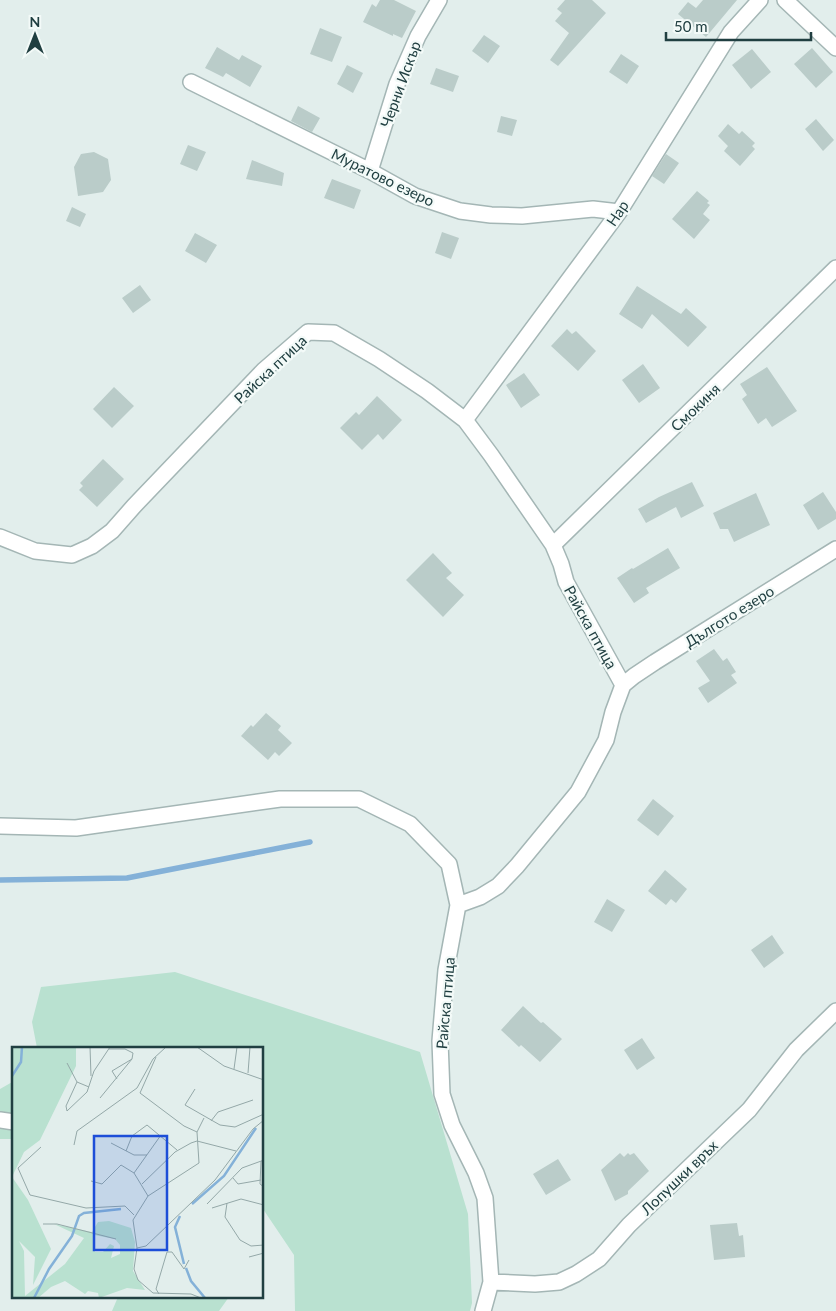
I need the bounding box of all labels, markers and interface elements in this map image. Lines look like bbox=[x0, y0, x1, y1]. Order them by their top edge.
north arrow bbox=[10, 10, 60, 60]
scale bar bbox=[666, 10, 811, 42]
text: N bbox=[30, 13, 40, 30]
text: 50 m bbox=[674, 17, 708, 35]
street label: Черни Искър bbox=[376, 39, 424, 129]
street label: Муратово езеро bbox=[329, 144, 437, 210]
street label: Нар bbox=[602, 197, 632, 229]
street label: Райска птица bbox=[230, 331, 310, 407]
street label: Смокиня bbox=[667, 379, 723, 435]
street label: Дългото езеро bbox=[681, 581, 777, 651]
street label: Райска птица bbox=[561, 582, 621, 672]
street label: Райска птица bbox=[432, 956, 458, 1050]
inset map bbox=[12, 1047, 264, 1298]
street label: Лопушки връх bbox=[636, 1136, 721, 1219]

